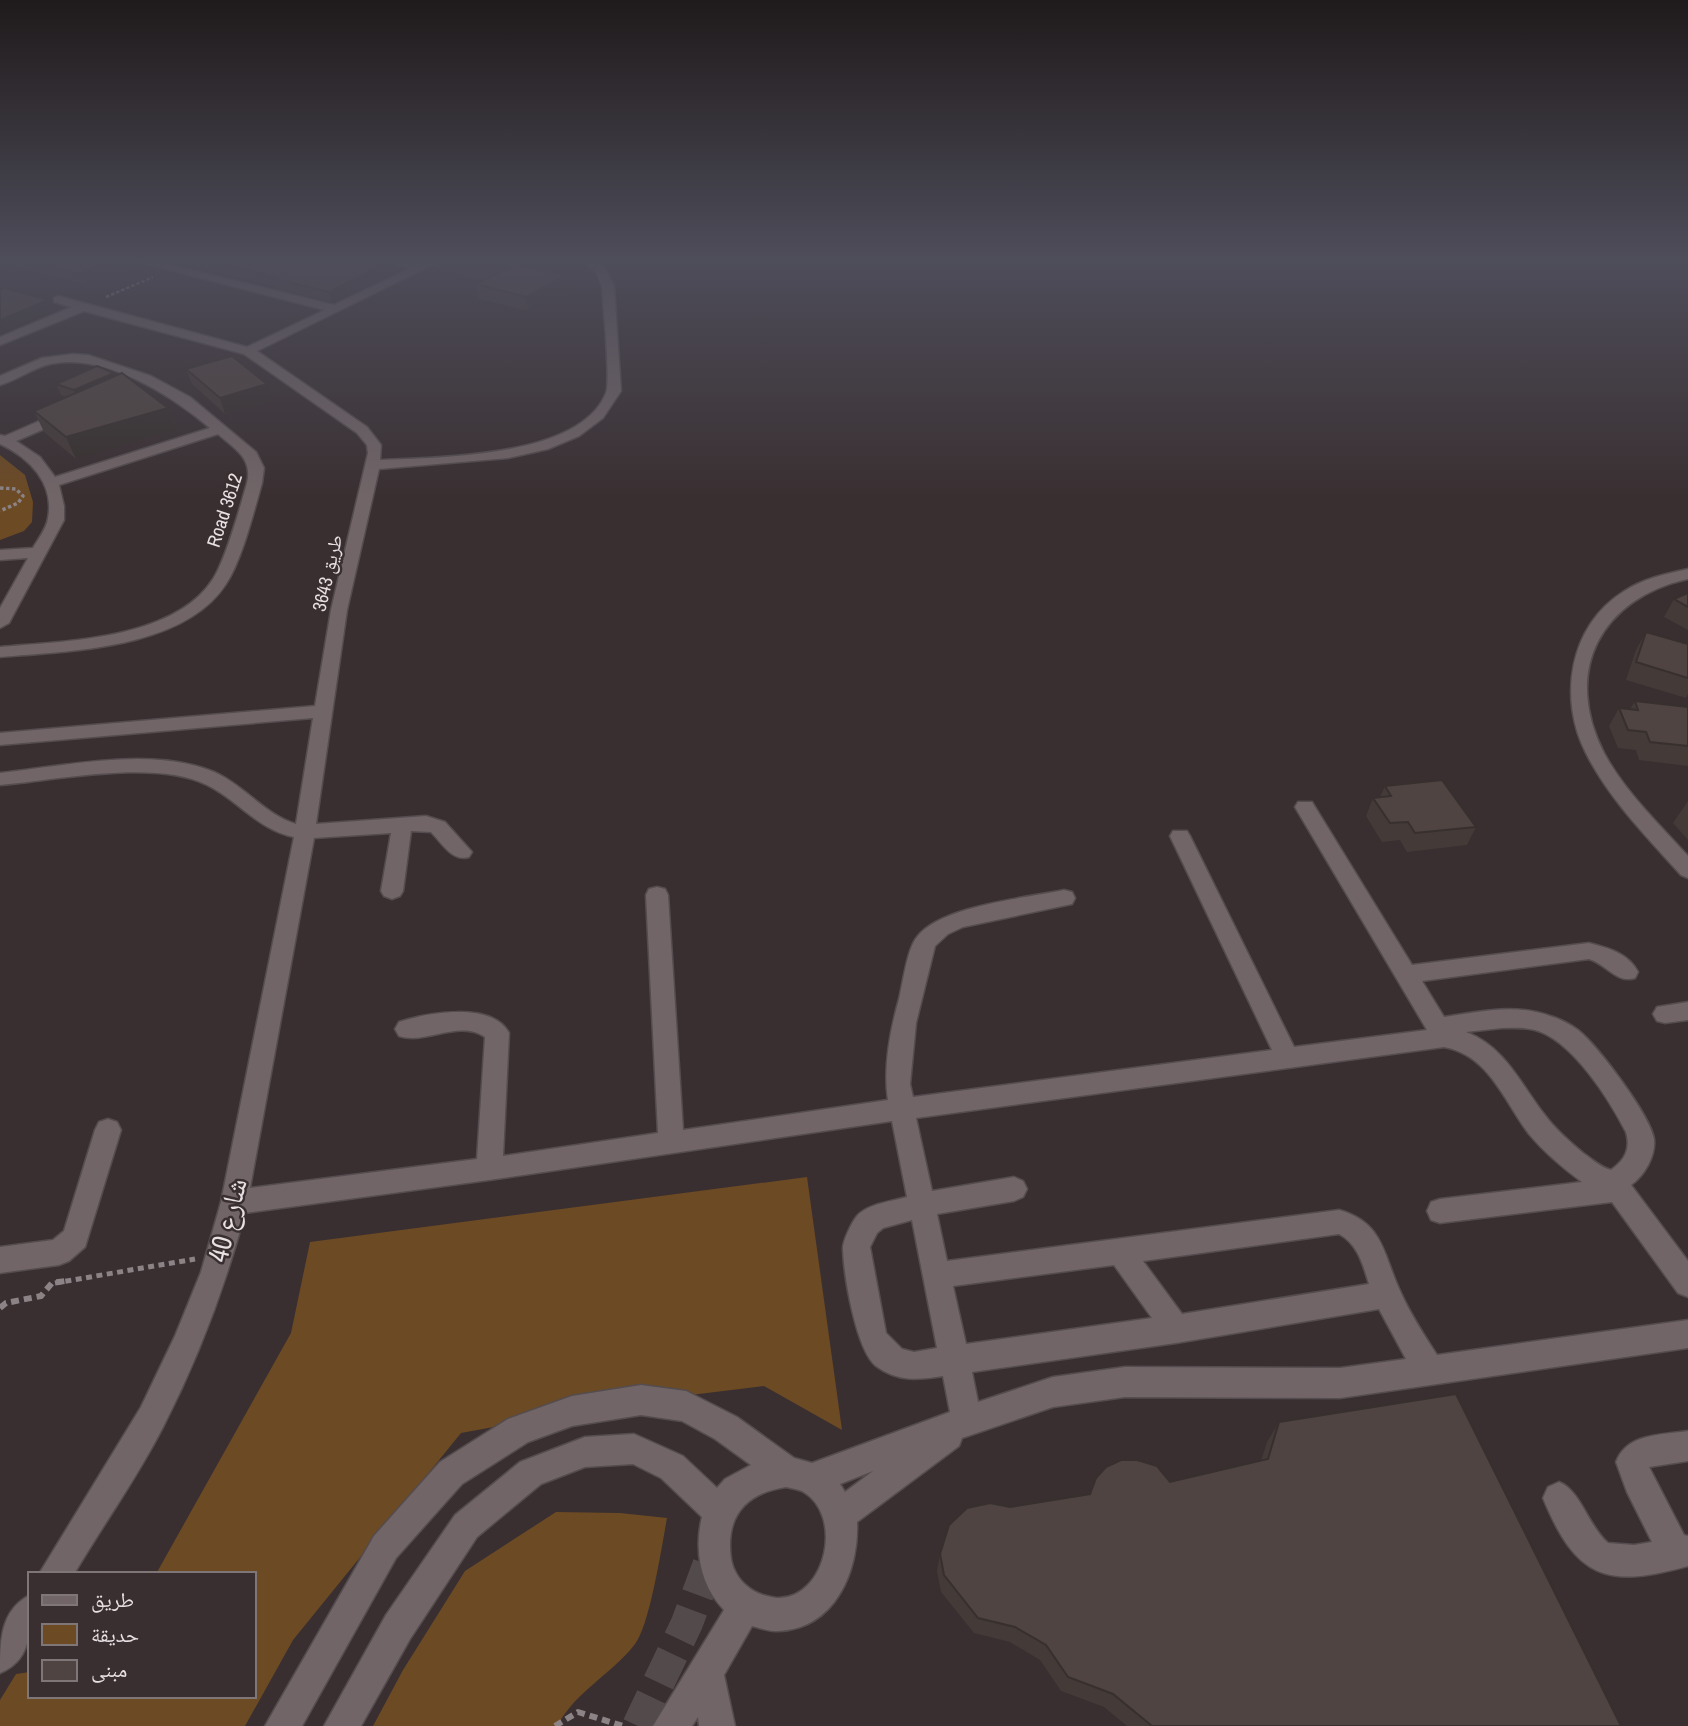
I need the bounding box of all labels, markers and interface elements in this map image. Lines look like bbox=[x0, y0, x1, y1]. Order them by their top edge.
street label: Road 3612 bbox=[200, 470, 248, 550]
street label: طريق 3643 bbox=[306, 532, 348, 614]
street label: شارع 40 bbox=[198, 1174, 256, 1266]
legend bbox=[28, 1572, 256, 1698]
text: طريق bbox=[91, 1585, 134, 1614]
text: حديقة bbox=[91, 1620, 139, 1649]
text: مبنى bbox=[91, 1655, 127, 1684]

